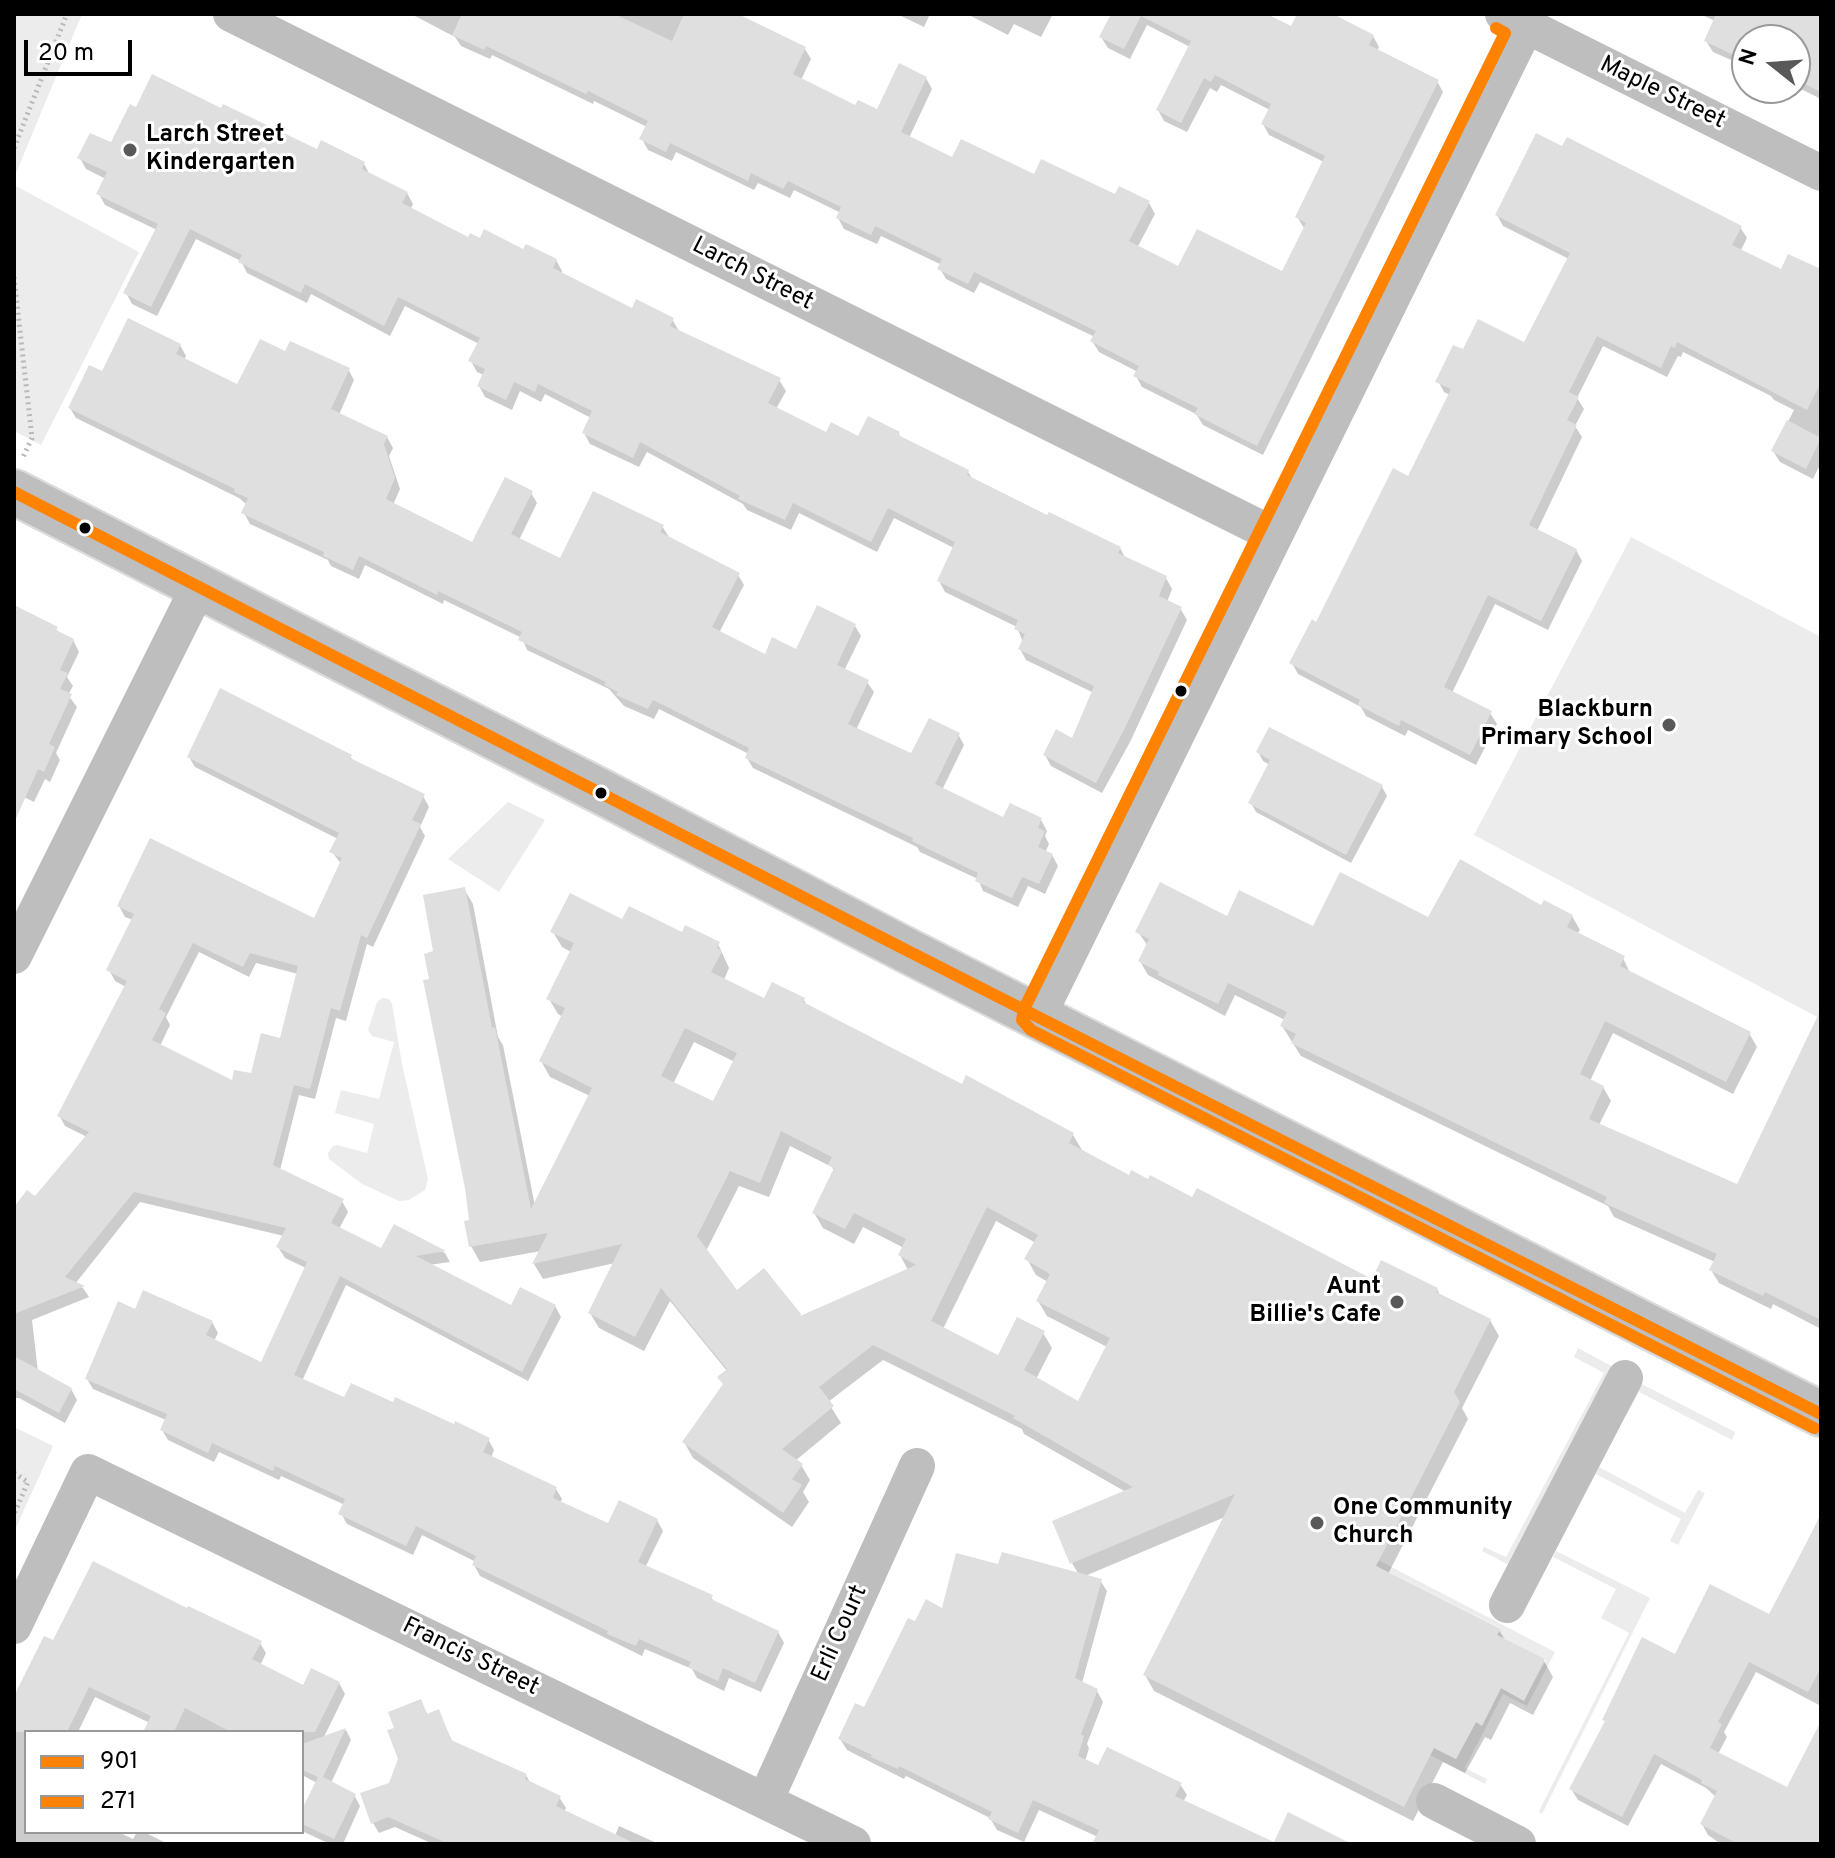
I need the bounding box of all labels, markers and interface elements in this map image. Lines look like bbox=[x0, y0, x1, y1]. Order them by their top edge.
scale bar bbox=[28, 24, 136, 74]
north arrow bbox=[1731, 24, 1811, 104]
text: 20 m bbox=[38, 39, 94, 69]
text: N bbox=[1734, 46, 1765, 69]
street label: Maple Street bbox=[1595, 51, 1729, 137]
place label: Larch Street Kindergarten bbox=[146, 122, 295, 178]
marker: Larch Street Kindergarten bbox=[121, 141, 139, 159]
street label: Larch Street bbox=[687, 232, 817, 318]
unlabelled marker bbox=[77, 520, 93, 536]
unlabelled marker bbox=[1173, 683, 1189, 699]
place label: Blackburn Primary School bbox=[1481, 697, 1653, 753]
marker: Blackburn Primary School bbox=[1660, 716, 1678, 734]
unlabelled marker bbox=[593, 785, 609, 801]
place label: Aunt Billie's Cafe bbox=[1250, 1274, 1381, 1330]
marker: Aunt Billie's Cafe bbox=[1388, 1293, 1406, 1311]
place label: One Community Church bbox=[1333, 1495, 1513, 1551]
marker: One Community Church bbox=[1308, 1514, 1326, 1532]
street label: Erli Court bbox=[807, 1581, 875, 1687]
street label: Francis Street bbox=[397, 1613, 543, 1703]
legend bbox=[24, 1730, 304, 1834]
text: 901 bbox=[100, 1747, 139, 1777]
text: 271 bbox=[100, 1787, 136, 1817]

